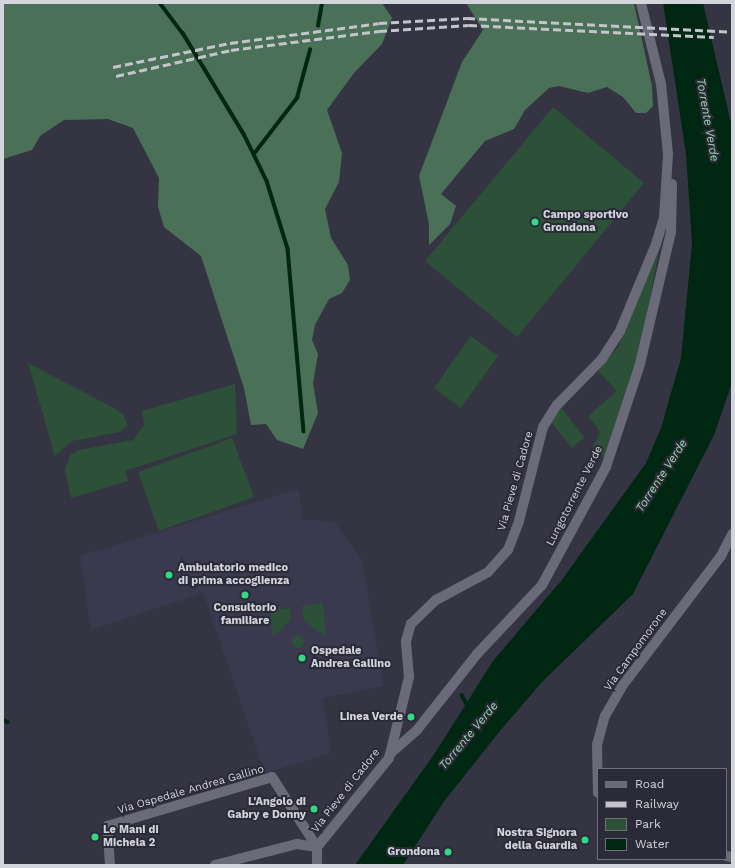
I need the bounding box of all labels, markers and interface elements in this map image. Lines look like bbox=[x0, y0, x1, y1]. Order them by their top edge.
water label: Torrente Verde bbox=[693, 77, 721, 163]
place label: Campo sportivo Grondona bbox=[543, 209, 628, 235]
marker: Campo sportivo Grondona bbox=[530, 217, 540, 227]
street label: Via Pieve di Cadore bbox=[495, 430, 537, 532]
water label: Torrente Verde bbox=[633, 437, 691, 515]
street label: Lungotorrente Verde bbox=[544, 444, 606, 548]
place label: Ambulatorio medico di prima accoglienza bbox=[178, 562, 289, 588]
marker: Ambulatorio medico di prima accoglienza bbox=[163, 569, 175, 581]
marker: Consultorio familiare bbox=[239, 589, 251, 601]
place label: Consultorio familiare bbox=[214, 602, 276, 628]
street label: Via Campomorone bbox=[602, 606, 670, 694]
place label: Ospedale Andrea Gallino bbox=[311, 645, 391, 671]
marker: Ospedale Andrea Gallino bbox=[296, 652, 308, 664]
water label: Torrente Verde bbox=[436, 699, 502, 773]
place label: Linea Verde bbox=[339, 710, 403, 724]
marker: Linea Verde bbox=[406, 712, 416, 722]
street label: Via Pieve di Cadore bbox=[309, 746, 383, 836]
street label: Via Ospedale Andrea Gallino bbox=[116, 763, 266, 817]
legend bbox=[597, 768, 727, 860]
text: Road bbox=[635, 777, 664, 791]
place label: L'Angolo di Gabry e Donny bbox=[227, 796, 306, 822]
text: Railway bbox=[635, 797, 679, 811]
marker: L'Angolo di Gabry e Donny bbox=[309, 804, 319, 814]
text: Park bbox=[635, 817, 661, 831]
place label: Le Mani di Michela 2 bbox=[103, 824, 159, 850]
place label: Nostra Signora della Guardia bbox=[497, 827, 577, 853]
marker: Le Mani di Michela 2 bbox=[90, 832, 100, 842]
marker: Nostra Signora della Guardia bbox=[580, 835, 590, 845]
text: Water bbox=[635, 837, 669, 851]
place label: Grondona bbox=[387, 845, 440, 859]
marker: Grondona bbox=[443, 847, 453, 857]

